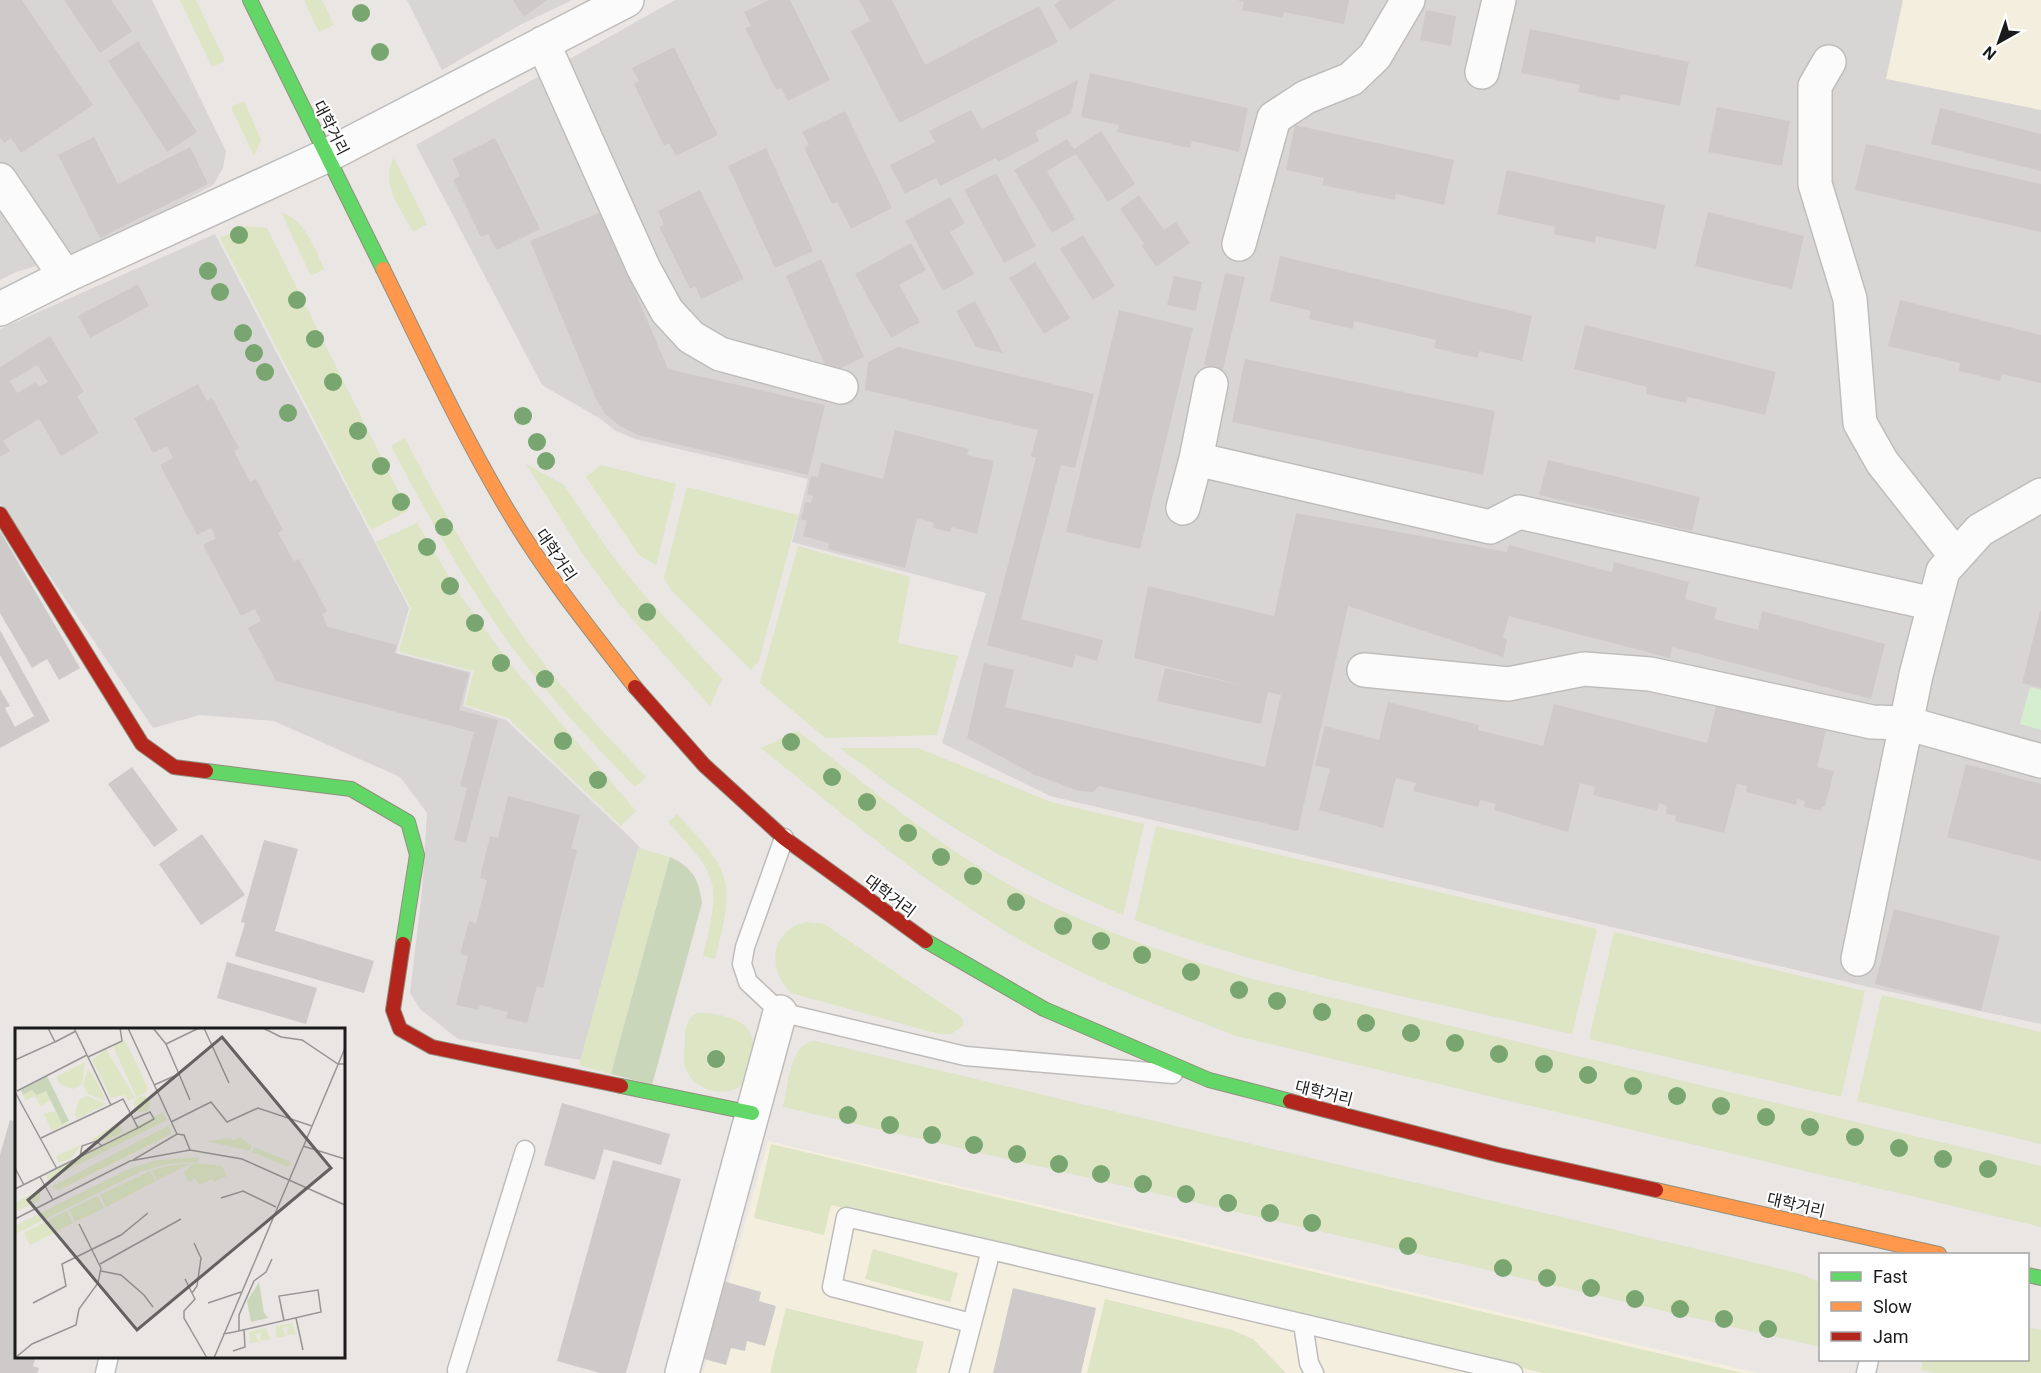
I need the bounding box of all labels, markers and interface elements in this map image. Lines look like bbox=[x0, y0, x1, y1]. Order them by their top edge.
north arrow bbox=[1969, 12, 2029, 72]
text: N bbox=[1979, 42, 2000, 64]
street label: 대학거리 bbox=[309, 97, 353, 159]
street label: 대학거리 bbox=[532, 525, 580, 585]
street label: 대학거리 bbox=[861, 871, 919, 921]
inset map bbox=[15, 1028, 345, 1358]
street label: 대학거리 bbox=[1293, 1077, 1355, 1109]
street label: 대학거리 bbox=[1765, 1189, 1827, 1221]
legend bbox=[1819, 1253, 2029, 1361]
text: Fast bbox=[1873, 1266, 1908, 1287]
text: Slow bbox=[1873, 1296, 1912, 1317]
text: Jam bbox=[1873, 1326, 1909, 1347]

